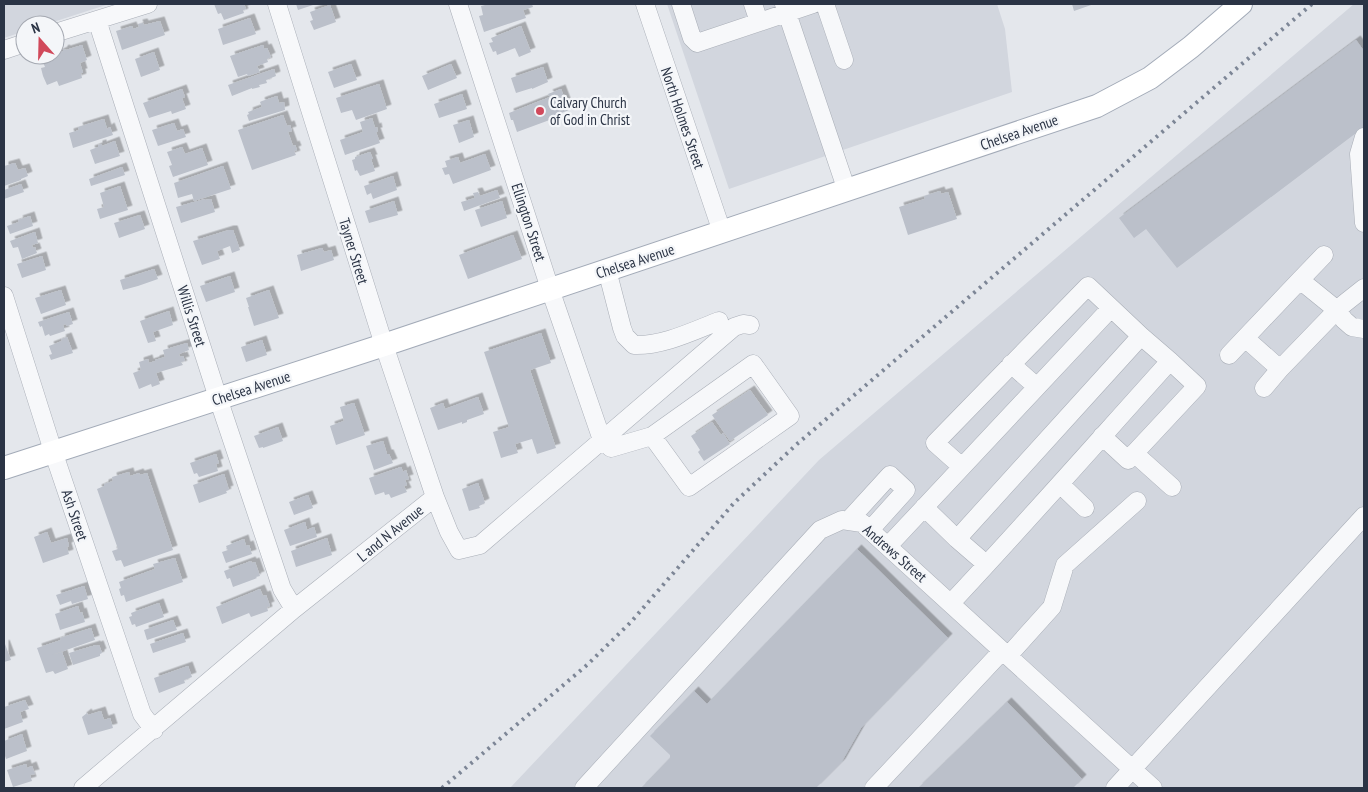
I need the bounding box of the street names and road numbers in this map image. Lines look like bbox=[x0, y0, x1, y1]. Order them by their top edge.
street label: North Holmes Street bbox=[657, 65, 709, 171]
street label: Chelsea Avenue bbox=[978, 110, 1060, 154]
street label: Ellington Street bbox=[507, 181, 551, 263]
street label: Tayner Street bbox=[335, 216, 373, 286]
street label: Chelsea Avenue bbox=[593, 239, 677, 283]
street label: Willis Street bbox=[173, 283, 211, 349]
street label: Chelsea Avenue bbox=[209, 366, 293, 410]
street label: Ash Street bbox=[57, 487, 93, 543]
street label: L and N Avenue bbox=[353, 500, 427, 566]
street label: Andrews Street bbox=[859, 520, 931, 586]

